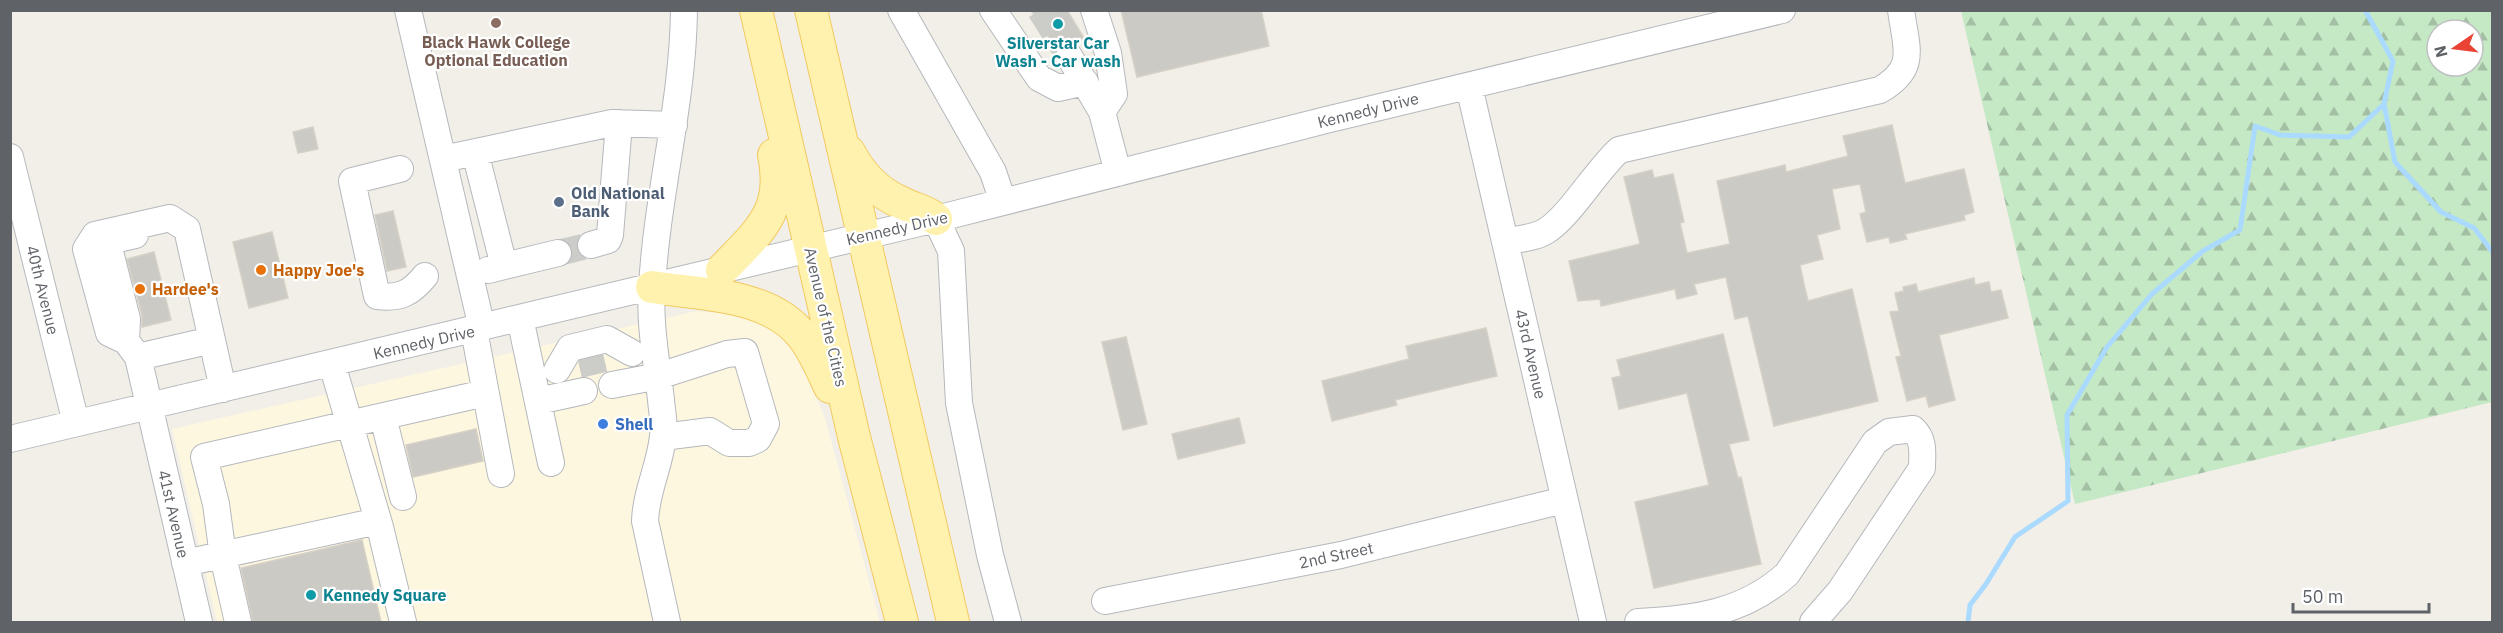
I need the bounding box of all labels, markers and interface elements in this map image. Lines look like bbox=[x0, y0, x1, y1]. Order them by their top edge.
marker: Black Hawk College Optional Education bbox=[489, 16, 503, 30]
marker: Silverstar Car Wash - Car wash bbox=[1051, 17, 1065, 31]
north arrow bbox=[2425, 18, 2485, 78]
place label: Black Hawk College Optional Education bbox=[422, 32, 570, 70]
place label: Silverstar Car Wash - Car wash bbox=[995, 33, 1121, 71]
text: N bbox=[2429, 44, 2452, 60]
street label: Kennedy Drive bbox=[1315, 88, 1421, 132]
place label: Old National Bank bbox=[571, 183, 665, 221]
marker: Old National Bank bbox=[552, 195, 566, 209]
street label: Kennedy Drive bbox=[844, 207, 950, 249]
street label: 40th Avenue bbox=[22, 243, 64, 337]
street label: Avenue of the Cities bbox=[800, 245, 852, 389]
place label: Happy Joe's bbox=[273, 260, 364, 280]
marker: Happy Joe's bbox=[254, 263, 268, 277]
place label: Hardee's bbox=[152, 279, 219, 299]
marker: Hardee's bbox=[133, 282, 147, 296]
street label: 43rd Avenue bbox=[1511, 307, 1551, 401]
street label: Kennedy Drive bbox=[371, 321, 477, 363]
place label: Shell bbox=[615, 414, 653, 434]
marker: Shell bbox=[596, 417, 610, 431]
street label: 41st Avenue bbox=[154, 468, 194, 560]
street label: 2nd Street bbox=[1297, 537, 1375, 573]
scale bar bbox=[2293, 576, 2430, 614]
place label: Kennedy Square bbox=[323, 585, 447, 605]
text: 50 m bbox=[2302, 585, 2344, 608]
marker: Kennedy Square bbox=[304, 588, 318, 602]

